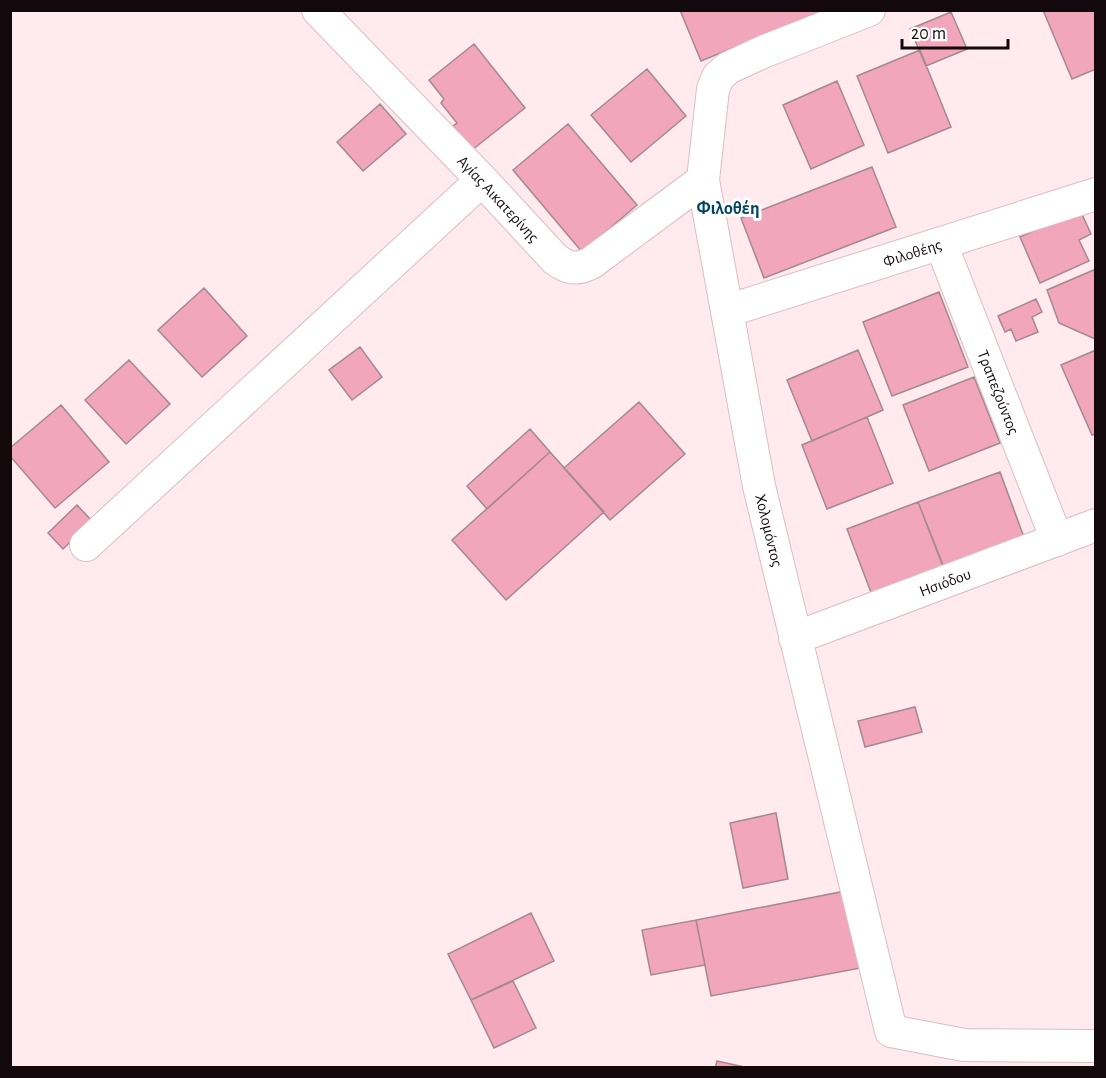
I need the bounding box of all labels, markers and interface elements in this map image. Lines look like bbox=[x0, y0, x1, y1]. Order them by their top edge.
scale bar bbox=[902, 12, 1008, 50]
text: 20 m bbox=[911, 25, 946, 43]
street label: Αγίας Αικατερίνης bbox=[454, 153, 542, 246]
district label: Φιλοθέη bbox=[697, 199, 759, 218]
street label: Φιλοθέης bbox=[881, 237, 944, 270]
street label: Τραπεζούντος bbox=[974, 348, 1022, 437]
street label: Χολομόντος bbox=[752, 492, 785, 569]
street label: Ησιόδου bbox=[917, 566, 973, 600]

